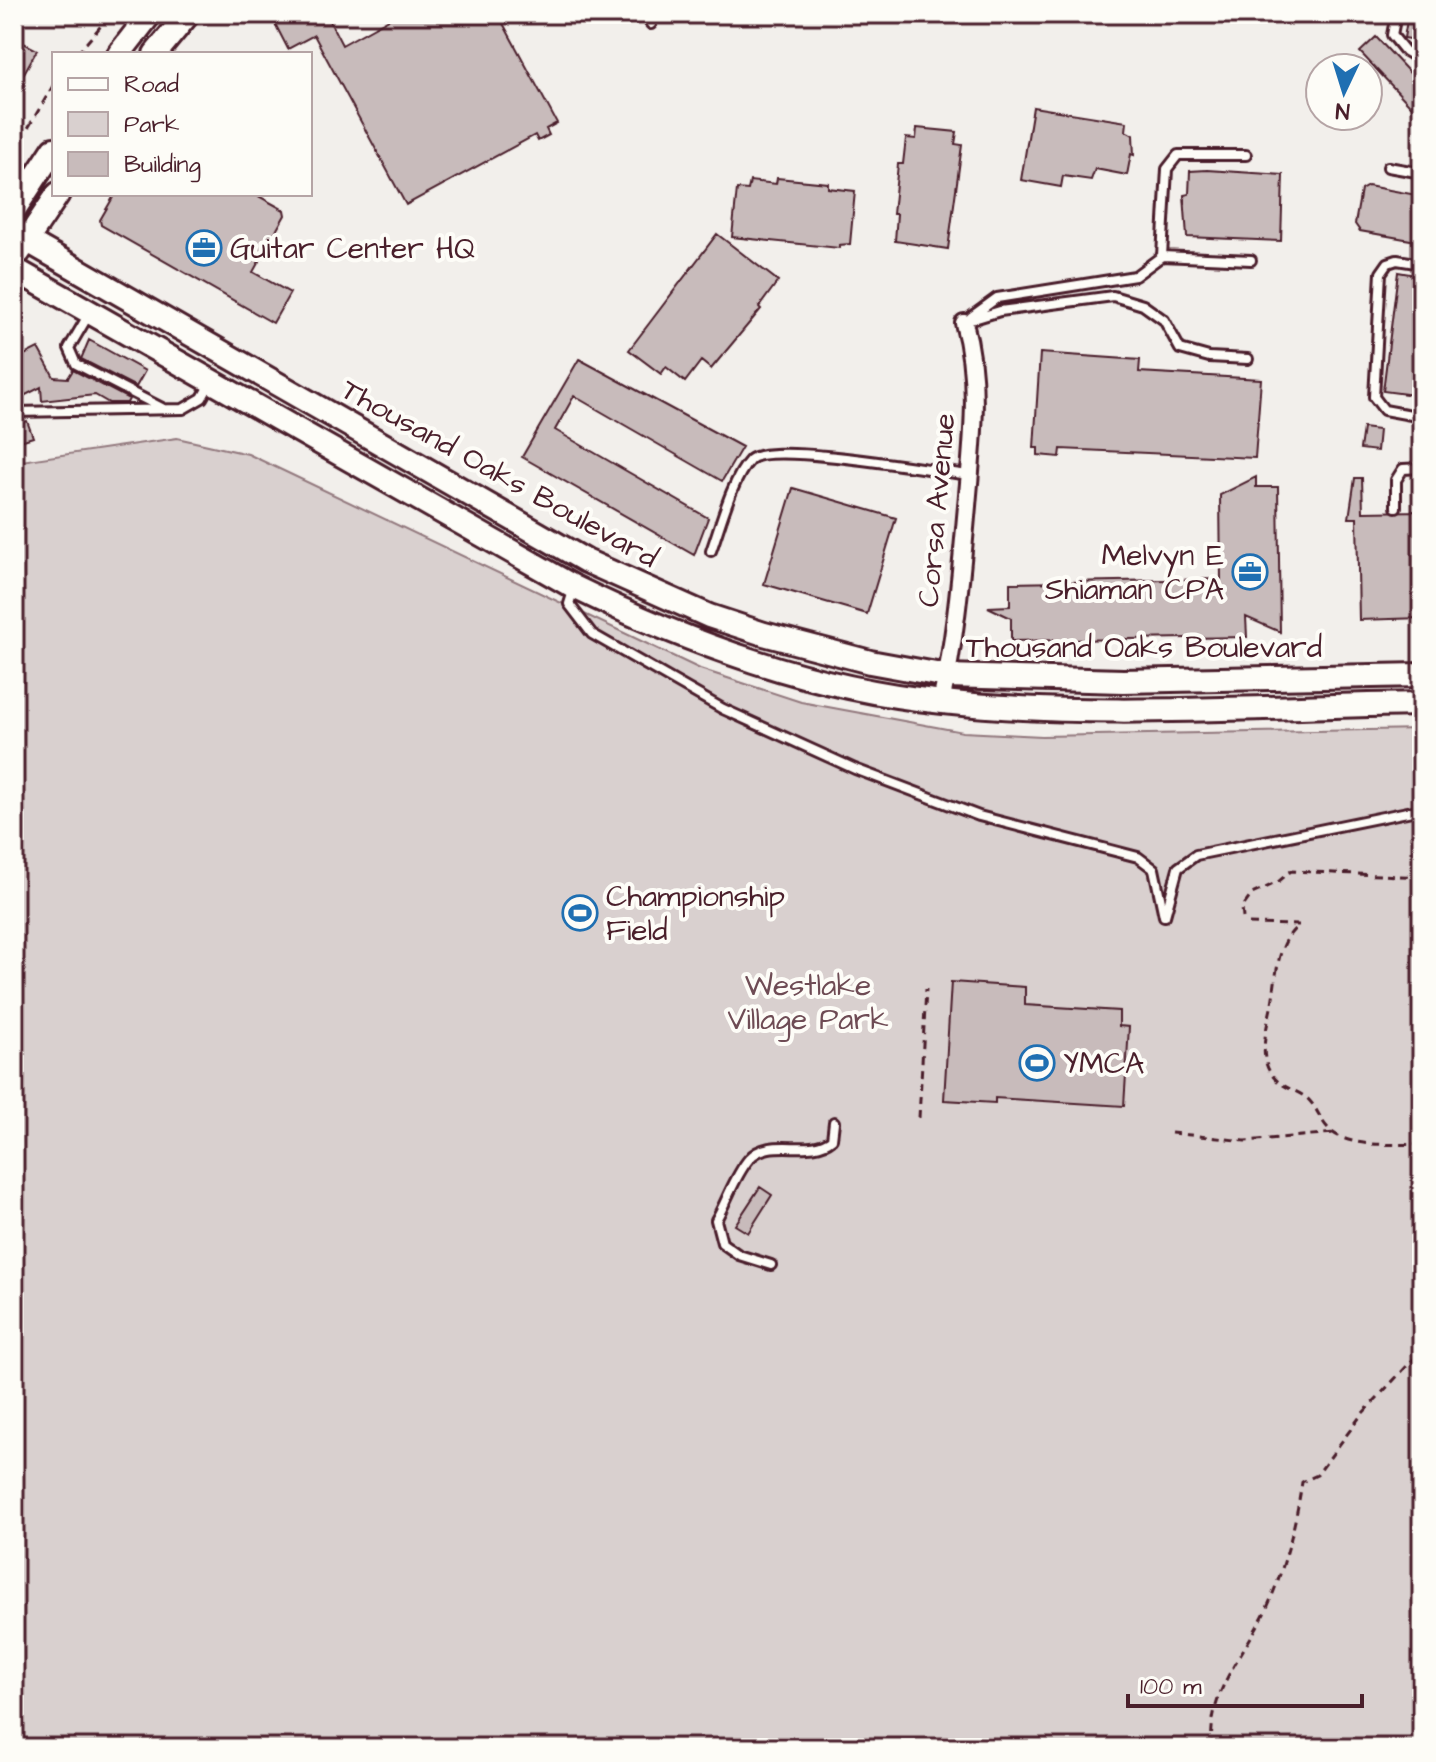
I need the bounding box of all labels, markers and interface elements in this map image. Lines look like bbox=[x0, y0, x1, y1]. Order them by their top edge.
legend bbox=[52, 52, 312, 196]
north arrow bbox=[1304, 52, 1384, 132]
text: Road bbox=[124, 68, 179, 102]
text: N bbox=[1335, 94, 1351, 126]
text: Park bbox=[124, 108, 180, 142]
text: Building bbox=[124, 148, 201, 183]
place label: Guitar Center HQ bbox=[230, 228, 475, 270]
office icon: Guitar Center HQ bbox=[185, 229, 223, 267]
street label: Thousand Oaks Boulevard bbox=[333, 369, 666, 579]
street label: Corsa Avenue bbox=[908, 411, 966, 609]
place label: Melvyn E Shiaman CPA bbox=[1045, 535, 1224, 611]
office icon: Melvyn E Shiaman CPA bbox=[1231, 553, 1269, 591]
street label: Thousand Oaks Boulevard bbox=[966, 627, 1322, 669]
place label: Championship Field bbox=[606, 876, 785, 952]
sports icon: Championship Field bbox=[561, 894, 599, 932]
park label: Westlake Village Park bbox=[727, 965, 889, 1042]
place label: YMCA bbox=[1063, 1043, 1144, 1085]
sports icon: YMCA bbox=[1018, 1044, 1056, 1082]
scale bar bbox=[1128, 1658, 1362, 1708]
text: 100 m bbox=[1140, 1670, 1202, 1704]

